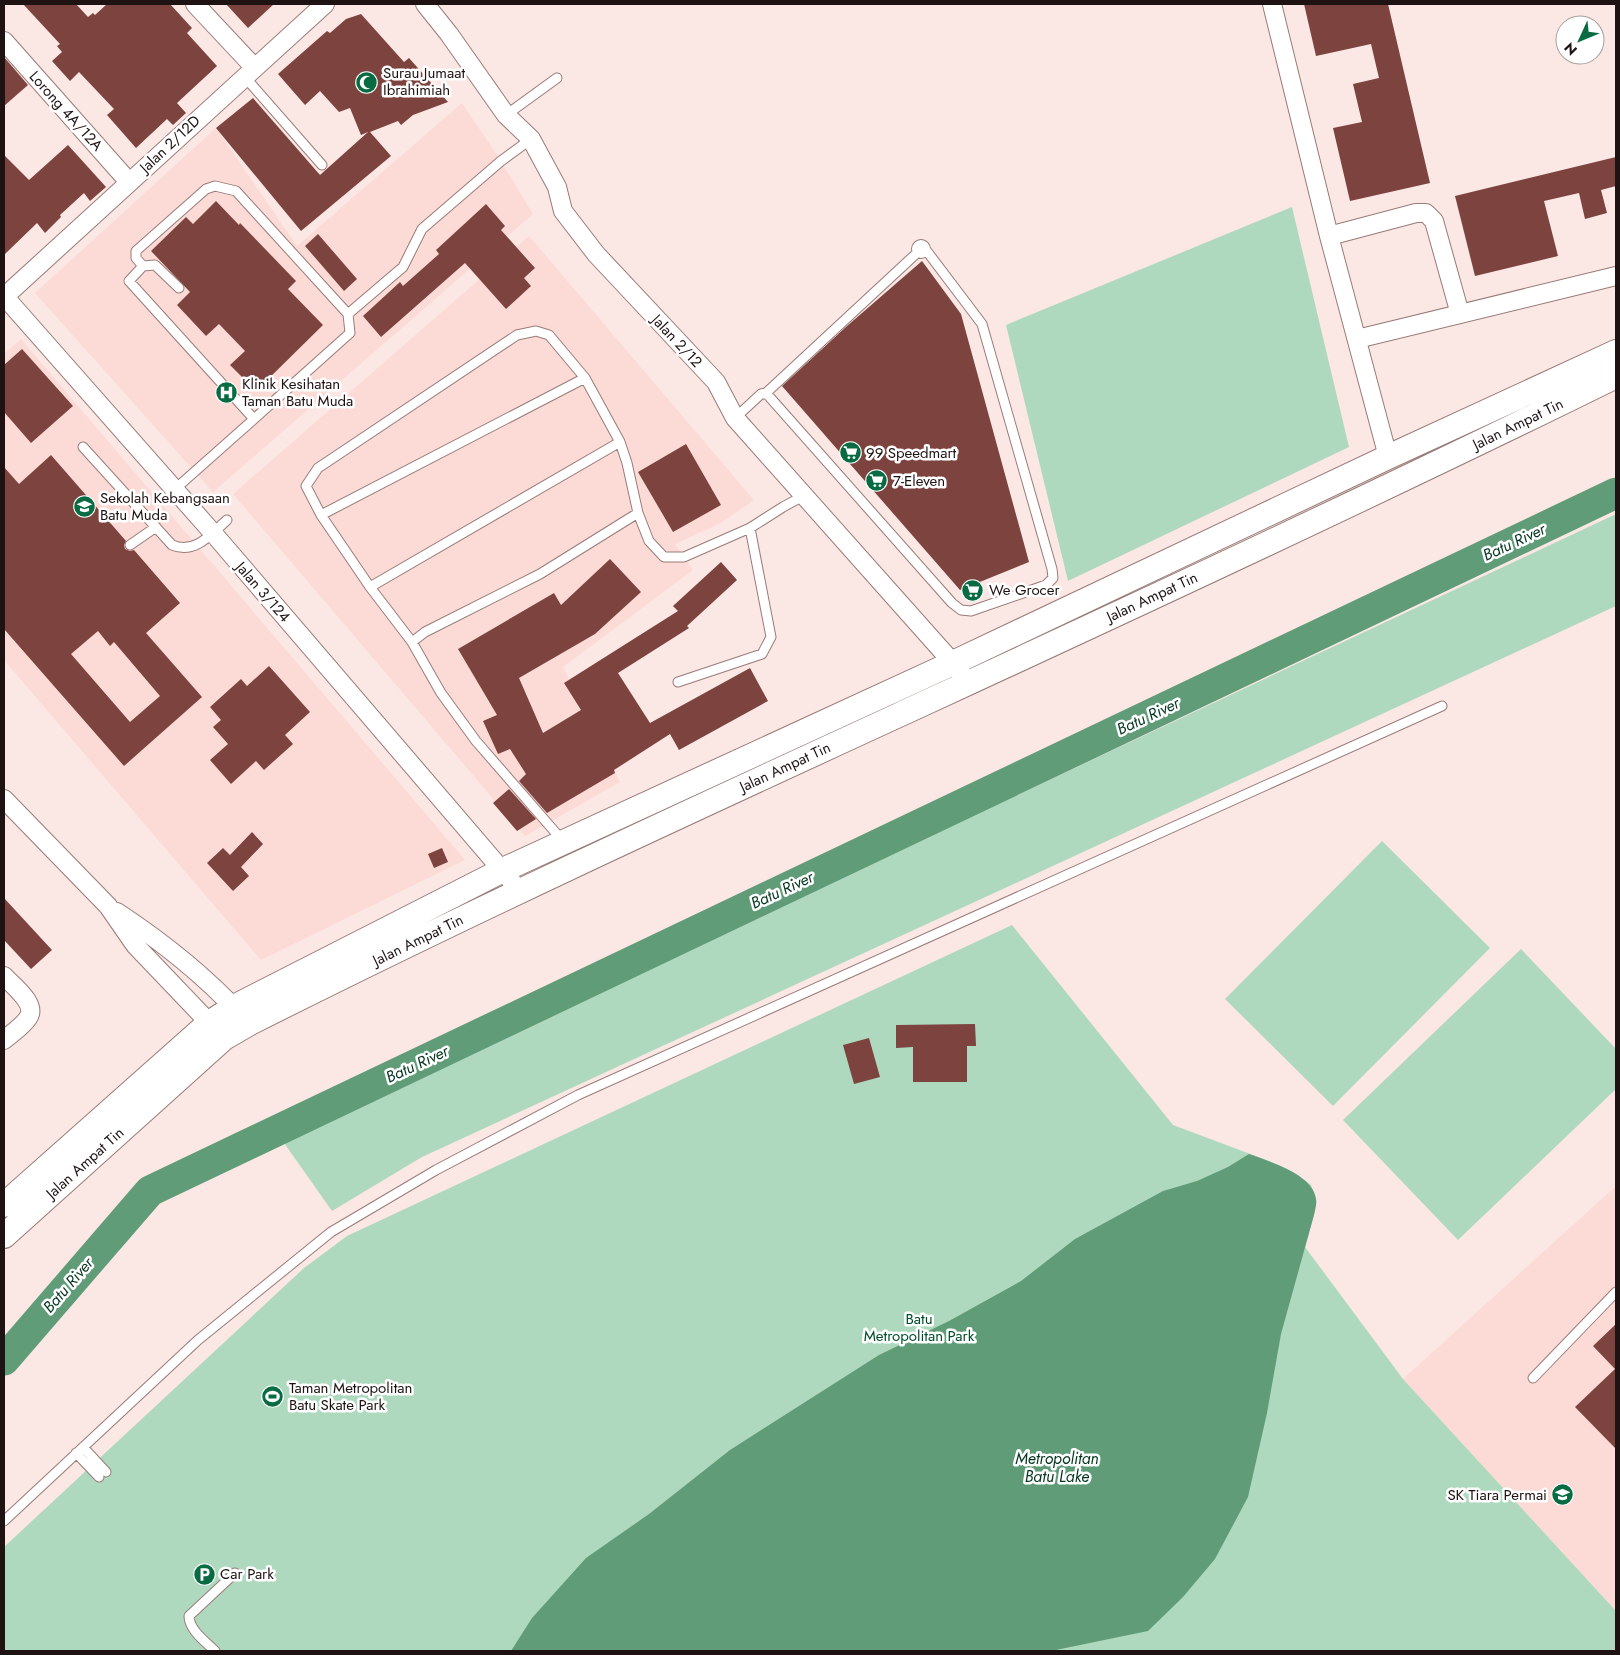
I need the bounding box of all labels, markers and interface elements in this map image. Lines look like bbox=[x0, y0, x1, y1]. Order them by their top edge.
north arrow bbox=[1555, 15, 1605, 65]
text: N bbox=[1560, 38, 1582, 60]
place label: Surau Jumaat Ibrahimiah bbox=[383, 62, 465, 101]
street label: Lorong 4A/12A bbox=[24, 66, 108, 156]
mosque icon: Surau Jumaat Ibrahimiah bbox=[355, 70, 379, 94]
street label: Jalan 2/12D bbox=[133, 110, 205, 179]
street label: Jalan 2/12 bbox=[645, 308, 707, 372]
place label: Klinik Kesihatan Taman Batu Muda bbox=[242, 373, 353, 412]
hospital icon: Klinik Kesihatan Taman Batu Muda bbox=[214, 381, 238, 405]
street label: Jalan Ampat Tin bbox=[1467, 393, 1567, 456]
supermarket icon: 99 Speedmart bbox=[838, 441, 862, 465]
place label: 99 Speedmart bbox=[866, 442, 957, 464]
supermarket icon: 7-Eleven bbox=[865, 469, 889, 493]
place label: 7-Eleven bbox=[893, 470, 945, 492]
place label: Sekolah Kebangsaan Batu Muda bbox=[100, 487, 230, 526]
school or university icon: Sekolah Kebangsaan Batu Muda bbox=[72, 495, 96, 519]
water label: Batu River bbox=[1479, 517, 1551, 567]
street label: Jalan 3/124 bbox=[229, 556, 296, 627]
street label: Jalan Ampat Tin bbox=[1101, 566, 1201, 629]
supermarket icon: We Grocer bbox=[961, 578, 985, 602]
place label: We Grocer bbox=[989, 579, 1061, 601]
water label: Batu River bbox=[1113, 691, 1185, 741]
street label: Jalan Ampat Tin bbox=[734, 736, 834, 799]
water label: Batu River bbox=[747, 865, 819, 915]
street label: Jalan Ampat Tin bbox=[367, 909, 467, 972]
water label: Batu River bbox=[382, 1039, 454, 1089]
street label: Jalan Ampat Tin bbox=[40, 1122, 129, 1205]
water label: Batu River bbox=[37, 1251, 100, 1318]
park label: Batu Metropolitan Park bbox=[864, 1308, 975, 1347]
place label: Taman Metropolitan Batu Skate Park bbox=[289, 1377, 412, 1416]
sports icon: Taman Metropolitan Batu Skate Park bbox=[261, 1385, 285, 1409]
water label: Metropolitan Batu Lake bbox=[1015, 1447, 1099, 1488]
school or university icon: SK Tiara Permai bbox=[1551, 1483, 1575, 1507]
place label: SK Tiara Permai bbox=[1447, 1484, 1547, 1506]
parking icon: Car Park bbox=[192, 1562, 216, 1586]
place label: Car Park bbox=[220, 1563, 274, 1585]

